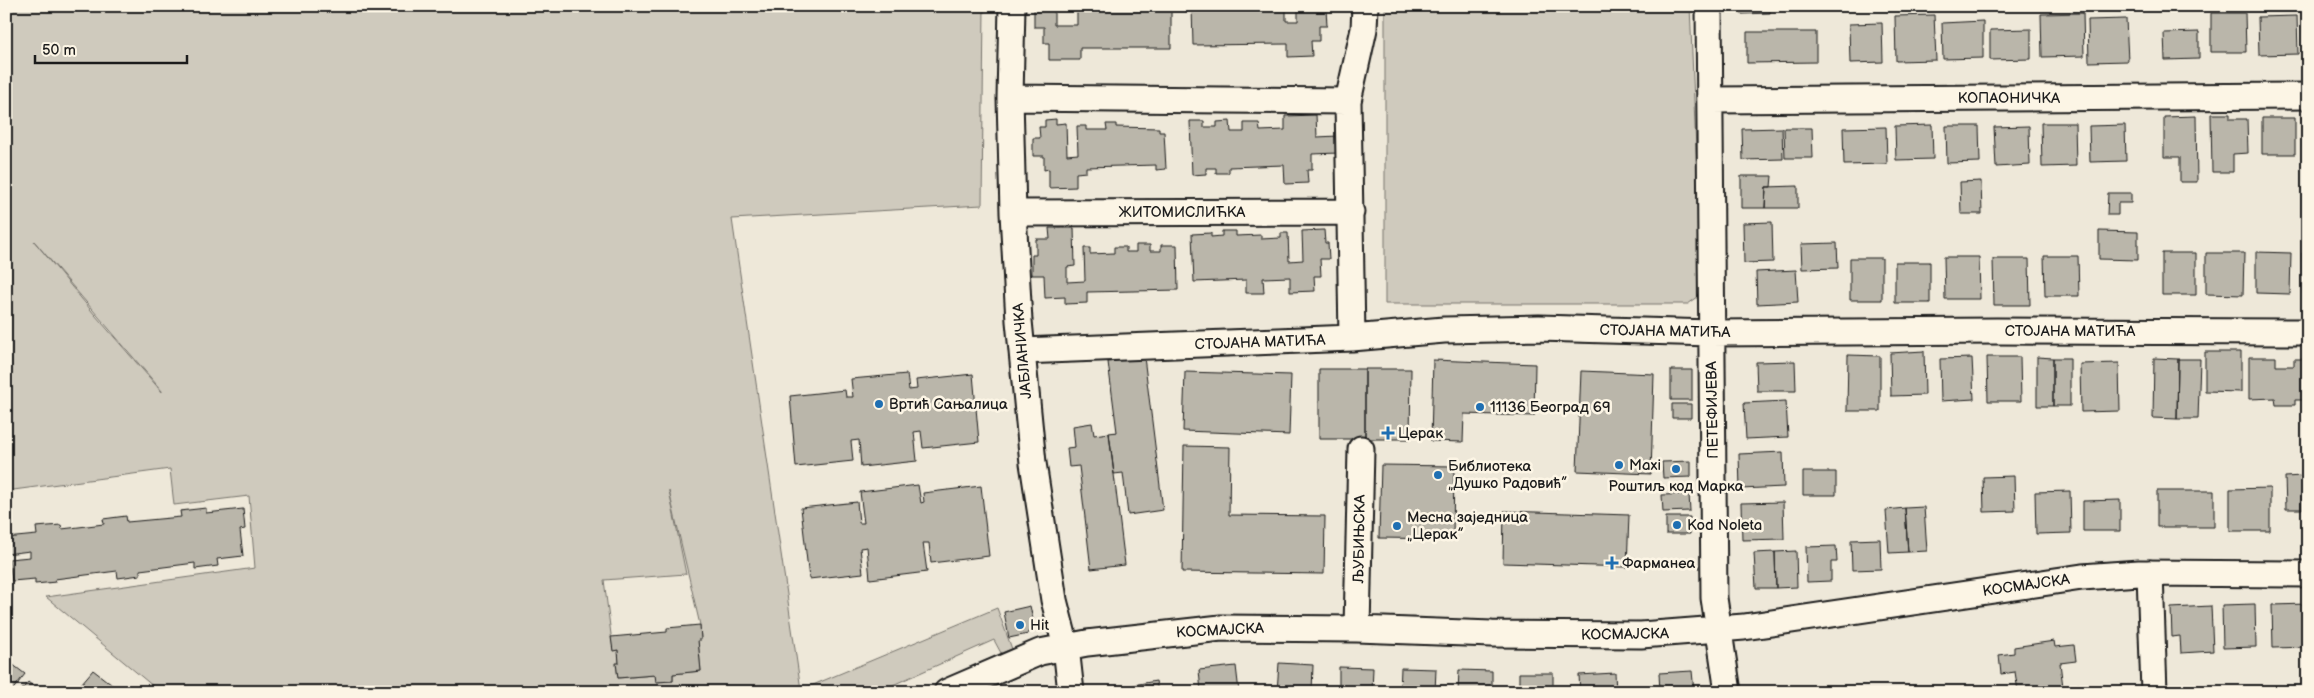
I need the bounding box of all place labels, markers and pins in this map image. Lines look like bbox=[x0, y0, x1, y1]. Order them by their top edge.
place label: Вртић Сањалица bbox=[889, 395, 1008, 414]
marker: Вртић Сањалица bbox=[873, 398, 885, 410]
place label: 11136 Београд 69 bbox=[1490, 398, 1611, 417]
marker: 11136 Београд 69 bbox=[1474, 401, 1486, 413]
place label: Церак bbox=[1398, 424, 1443, 443]
marker: Церак bbox=[1382, 427, 1394, 439]
place label: Maxi bbox=[1629, 456, 1661, 475]
place label: Библиотека „Душко Радовић” bbox=[1448, 457, 1567, 493]
marker: Maxi bbox=[1613, 459, 1625, 471]
marker: Роштиљ код Марка bbox=[1670, 463, 1682, 475]
marker: Библиотека „Душко Радовић” bbox=[1432, 469, 1444, 481]
place label: Роштиљ код Марка bbox=[1608, 477, 1744, 496]
place label: Месна заједница „Церак” bbox=[1407, 508, 1528, 544]
place label: Kod Noleta bbox=[1687, 516, 1762, 535]
marker: Kod Noleta bbox=[1671, 519, 1683, 531]
marker: Месна заједница „Церак” bbox=[1391, 520, 1403, 532]
place label: Фарманеа bbox=[1622, 554, 1696, 573]
marker: Фарманеа bbox=[1606, 557, 1618, 569]
place label: Hit bbox=[1030, 616, 1049, 635]
marker: Hit bbox=[1014, 619, 1026, 631]

